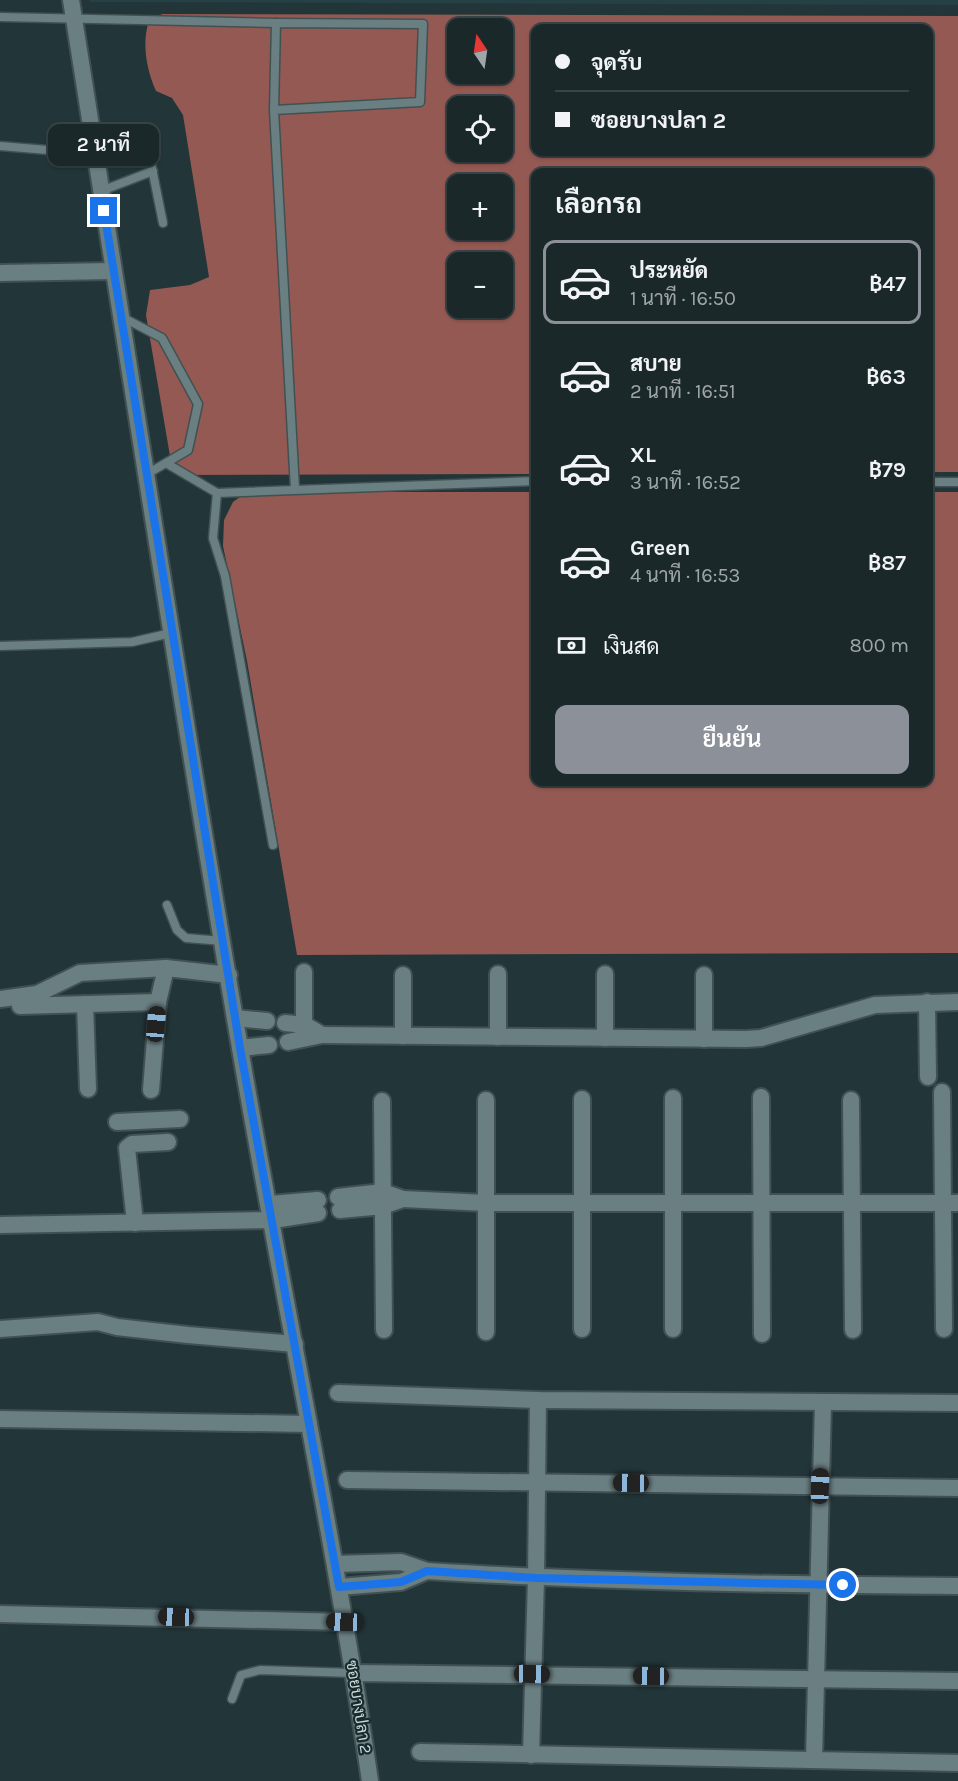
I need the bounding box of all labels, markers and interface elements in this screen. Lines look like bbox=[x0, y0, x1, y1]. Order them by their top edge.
north arrow bbox=[447, 18, 513, 84]
map controls bbox=[447, 18, 513, 318]
text: จุดรับ bbox=[591, 50, 642, 76]
button: locate bbox=[447, 96, 513, 162]
text: ซอยบางปลา 2 bbox=[591, 108, 726, 134]
callout: 2 นาที bbox=[48, 124, 160, 166]
text: 2 นาที bbox=[77, 133, 130, 156]
button: + bbox=[447, 174, 513, 240]
text: เลือกรถ bbox=[555, 188, 642, 220]
route end bbox=[90, 197, 117, 224]
button: − bbox=[447, 252, 513, 318]
icon: car bbox=[558, 255, 612, 309]
text: ประหยัด bbox=[630, 258, 708, 284]
text: ฿47 bbox=[869, 271, 906, 297]
text: 1 นาที · 16:50 bbox=[630, 287, 736, 310]
icon: car bbox=[558, 348, 612, 402]
text: สบาย bbox=[630, 351, 682, 377]
text: ฿63 bbox=[866, 364, 906, 390]
text: 2 นาที · 16:51 bbox=[630, 380, 736, 403]
icon: car bbox=[558, 441, 612, 495]
text: XL bbox=[630, 442, 656, 468]
text: ฿79 bbox=[869, 457, 906, 483]
text: 3 นาที · 16:52 bbox=[630, 471, 741, 494]
icon: car bbox=[558, 534, 612, 588]
text: Green bbox=[630, 535, 691, 561]
text: ฿87 bbox=[868, 550, 906, 576]
text: 4 นาที · 16:53 bbox=[630, 564, 740, 587]
icon: cash bbox=[555, 629, 588, 662]
text: เงินสด bbox=[603, 634, 660, 660]
text: 800 m bbox=[850, 634, 909, 657]
button: ยืนยัน bbox=[555, 705, 909, 774]
car bbox=[145, 1005, 167, 1043]
car bbox=[810, 1468, 830, 1504]
car bbox=[613, 1474, 649, 1492]
route start bbox=[829, 1571, 856, 1598]
car bbox=[158, 1607, 194, 1627]
car bbox=[326, 1612, 362, 1632]
street label: ซอยบางปลา 2 bbox=[342, 1659, 376, 1755]
car bbox=[514, 1665, 550, 1683]
car bbox=[633, 1667, 669, 1685]

